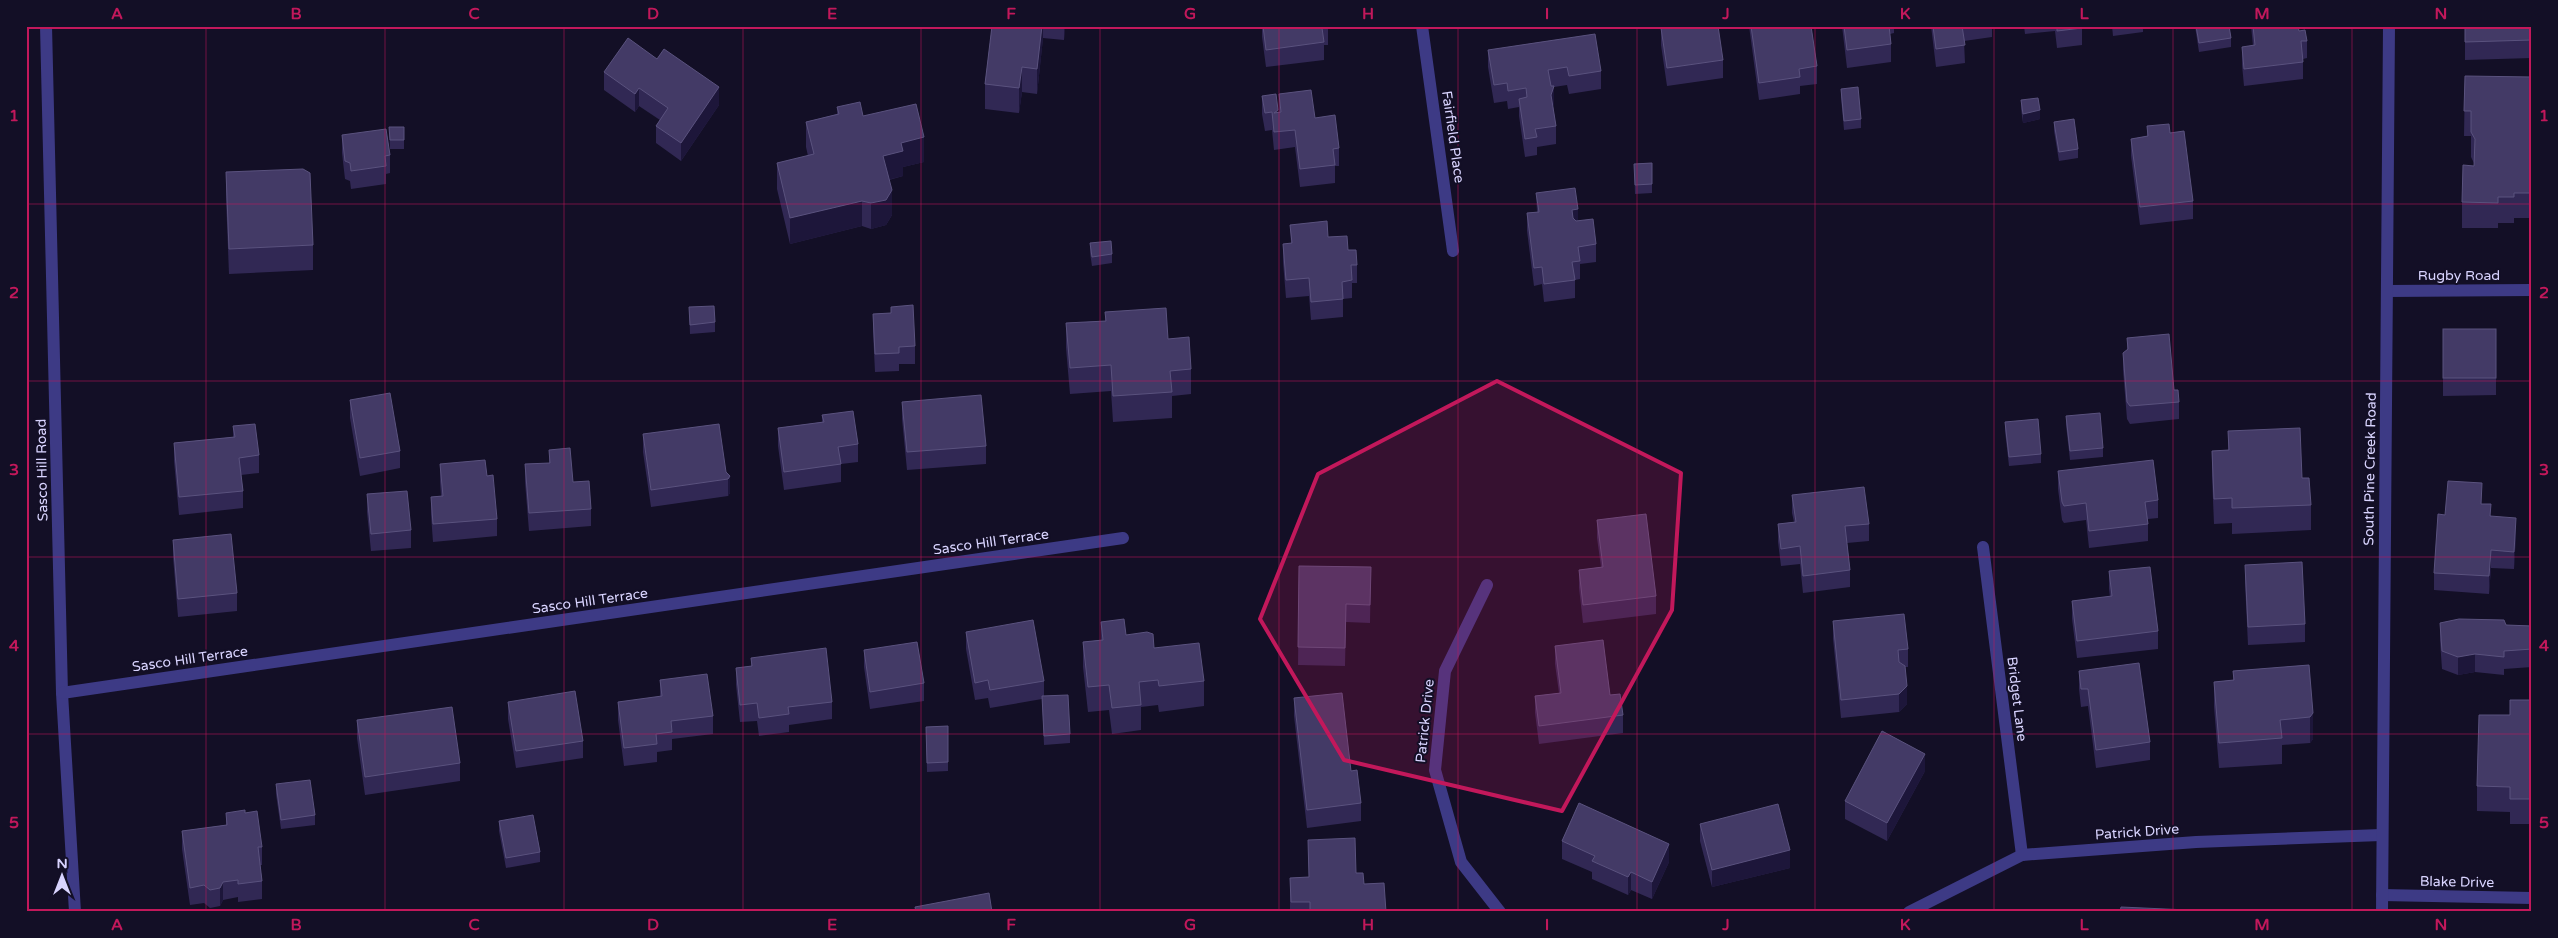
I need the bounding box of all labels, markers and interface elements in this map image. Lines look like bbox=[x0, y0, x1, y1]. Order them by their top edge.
text: A bbox=[111, 4, 123, 24]
text: B bbox=[290, 4, 302, 24]
text: C bbox=[468, 4, 480, 24]
text: D bbox=[647, 4, 659, 24]
text: E bbox=[827, 4, 837, 24]
text: F bbox=[1006, 4, 1016, 24]
text: G bbox=[1184, 4, 1196, 24]
text: H bbox=[1362, 4, 1374, 24]
text: I bbox=[1545, 4, 1549, 24]
text: J bbox=[1721, 4, 1730, 24]
text: K bbox=[1900, 4, 1911, 24]
text: L bbox=[2079, 4, 2089, 24]
text: M bbox=[2254, 4, 2270, 24]
text: N bbox=[2435, 4, 2447, 24]
street label: Fairfield Place bbox=[1438, 90, 1468, 184]
text: 1 bbox=[9, 106, 19, 126]
text: 1 bbox=[2539, 106, 2549, 126]
street label: Rugby Road bbox=[2418, 267, 2500, 284]
text: 2 bbox=[9, 283, 19, 303]
text: 2 bbox=[2539, 283, 2549, 303]
street label: South Pine Creek Road bbox=[2360, 392, 2380, 546]
street label: Sasco Hill Road bbox=[33, 419, 51, 521]
text: 3 bbox=[9, 460, 19, 480]
text: 3 bbox=[2539, 460, 2549, 480]
street label: Sasco Hill Terrace bbox=[932, 525, 1050, 559]
street label: Sasco Hill Terrace bbox=[531, 584, 649, 618]
text: 4 bbox=[9, 636, 19, 656]
text: 4 bbox=[2539, 636, 2549, 656]
street label: Sasco Hill Terrace bbox=[131, 642, 249, 676]
street label: Bridget Lane bbox=[2003, 656, 2031, 742]
street label: Patrick Drive bbox=[1412, 678, 1438, 764]
text: 5 bbox=[9, 813, 19, 833]
text: 5 bbox=[2539, 813, 2549, 833]
street label: Patrick Drive bbox=[2094, 821, 2180, 843]
north arrow bbox=[38, 850, 88, 900]
text: N bbox=[56, 855, 68, 872]
street label: Blake Drive bbox=[2420, 873, 2494, 891]
text: A bbox=[111, 915, 123, 935]
text: B bbox=[290, 915, 302, 935]
text: C bbox=[468, 915, 480, 935]
text: D bbox=[647, 915, 659, 935]
text: E bbox=[827, 915, 837, 935]
text: F bbox=[1006, 915, 1016, 935]
text: G bbox=[1184, 915, 1196, 935]
text: H bbox=[1362, 915, 1374, 935]
text: I bbox=[1545, 915, 1549, 935]
text: J bbox=[1721, 915, 1730, 935]
text: K bbox=[1900, 915, 1911, 935]
text: L bbox=[2079, 915, 2089, 935]
text: M bbox=[2254, 915, 2270, 935]
text: N bbox=[2435, 915, 2447, 935]

